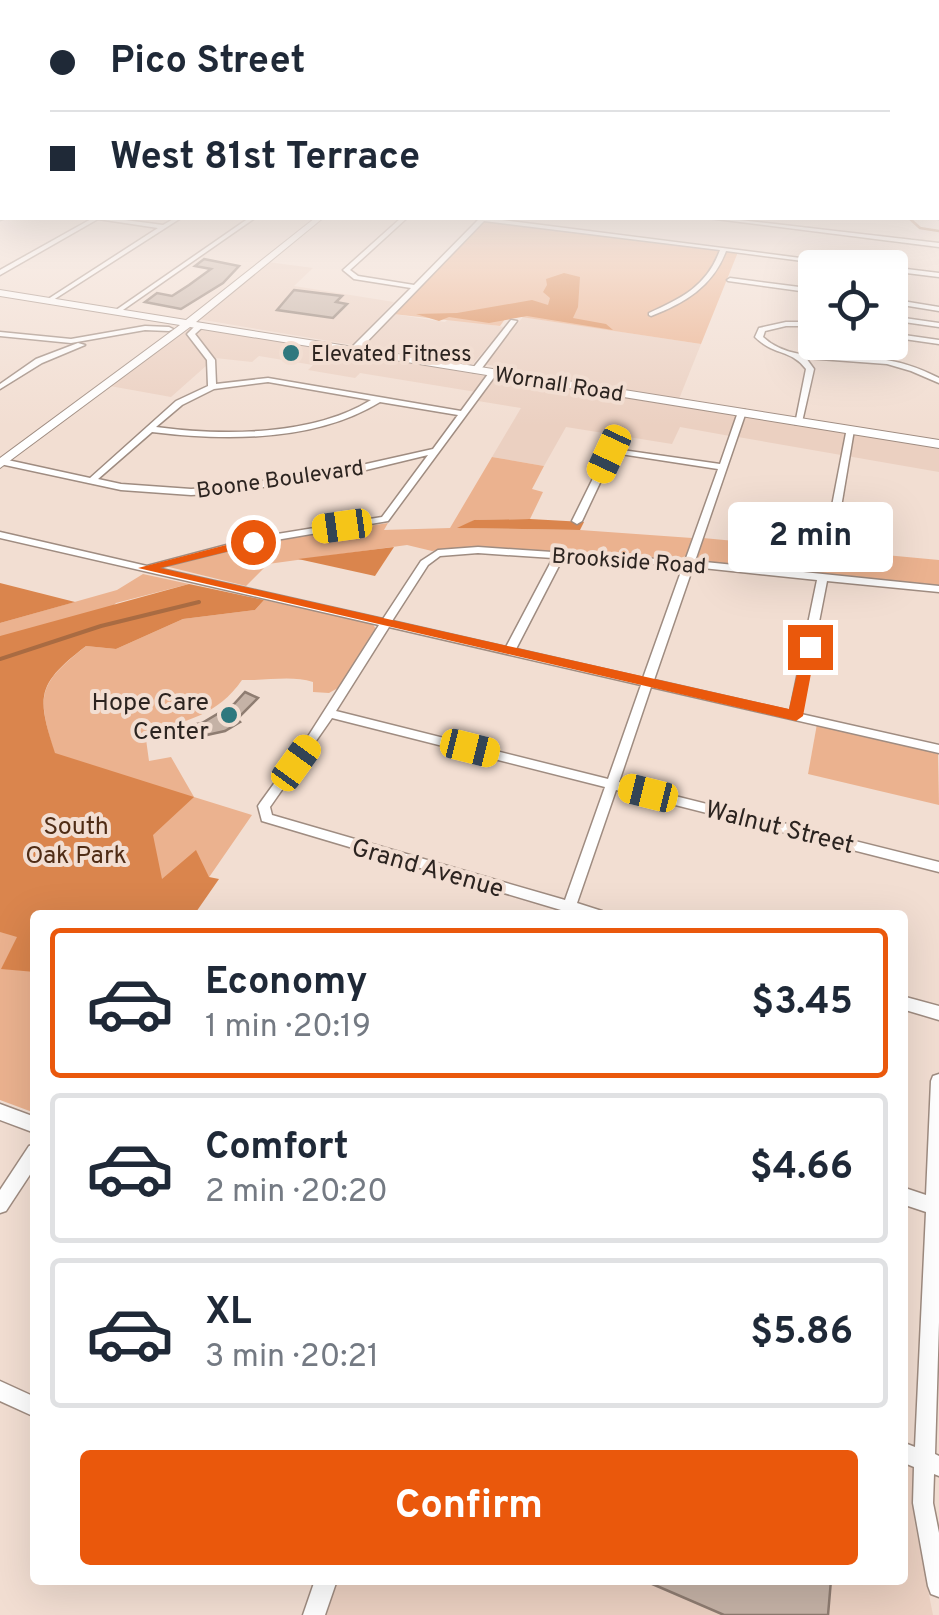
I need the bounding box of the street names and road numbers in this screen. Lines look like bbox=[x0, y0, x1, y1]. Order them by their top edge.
street label: Wornall Road bbox=[492, 362, 625, 409]
street label: Boone Boulevard bbox=[195, 455, 366, 506]
street label: Brookside Road bbox=[551, 544, 707, 581]
street label: Walnut Street bbox=[701, 795, 857, 863]
street label: Grand Avenue bbox=[347, 833, 507, 907]

